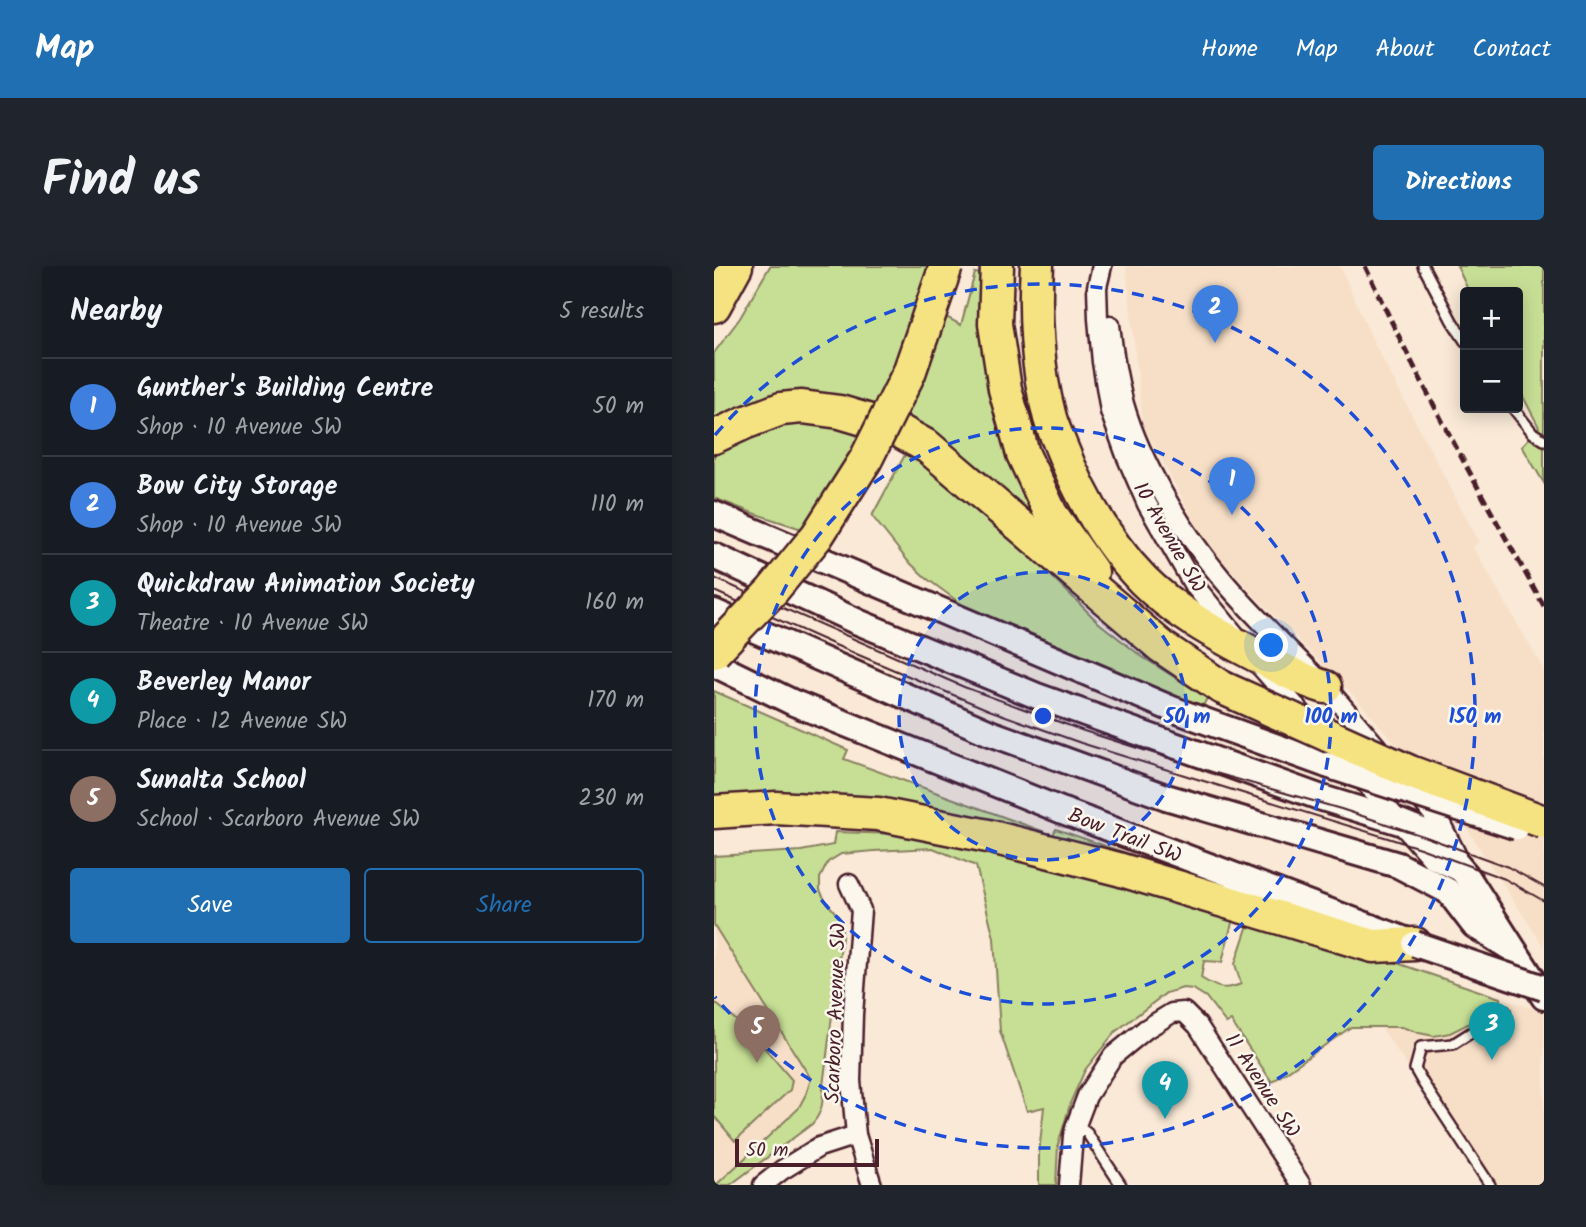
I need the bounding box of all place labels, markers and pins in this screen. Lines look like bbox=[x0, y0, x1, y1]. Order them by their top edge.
pin: 2 bbox=[1192, 285, 1238, 343]
pin: 1 bbox=[1209, 457, 1255, 515]
centre of rings bbox=[1031, 704, 1055, 728]
pin: 3 bbox=[1469, 1002, 1515, 1060]
pin: 5 bbox=[734, 1005, 780, 1063]
pin: 4 bbox=[1142, 1061, 1188, 1119]

